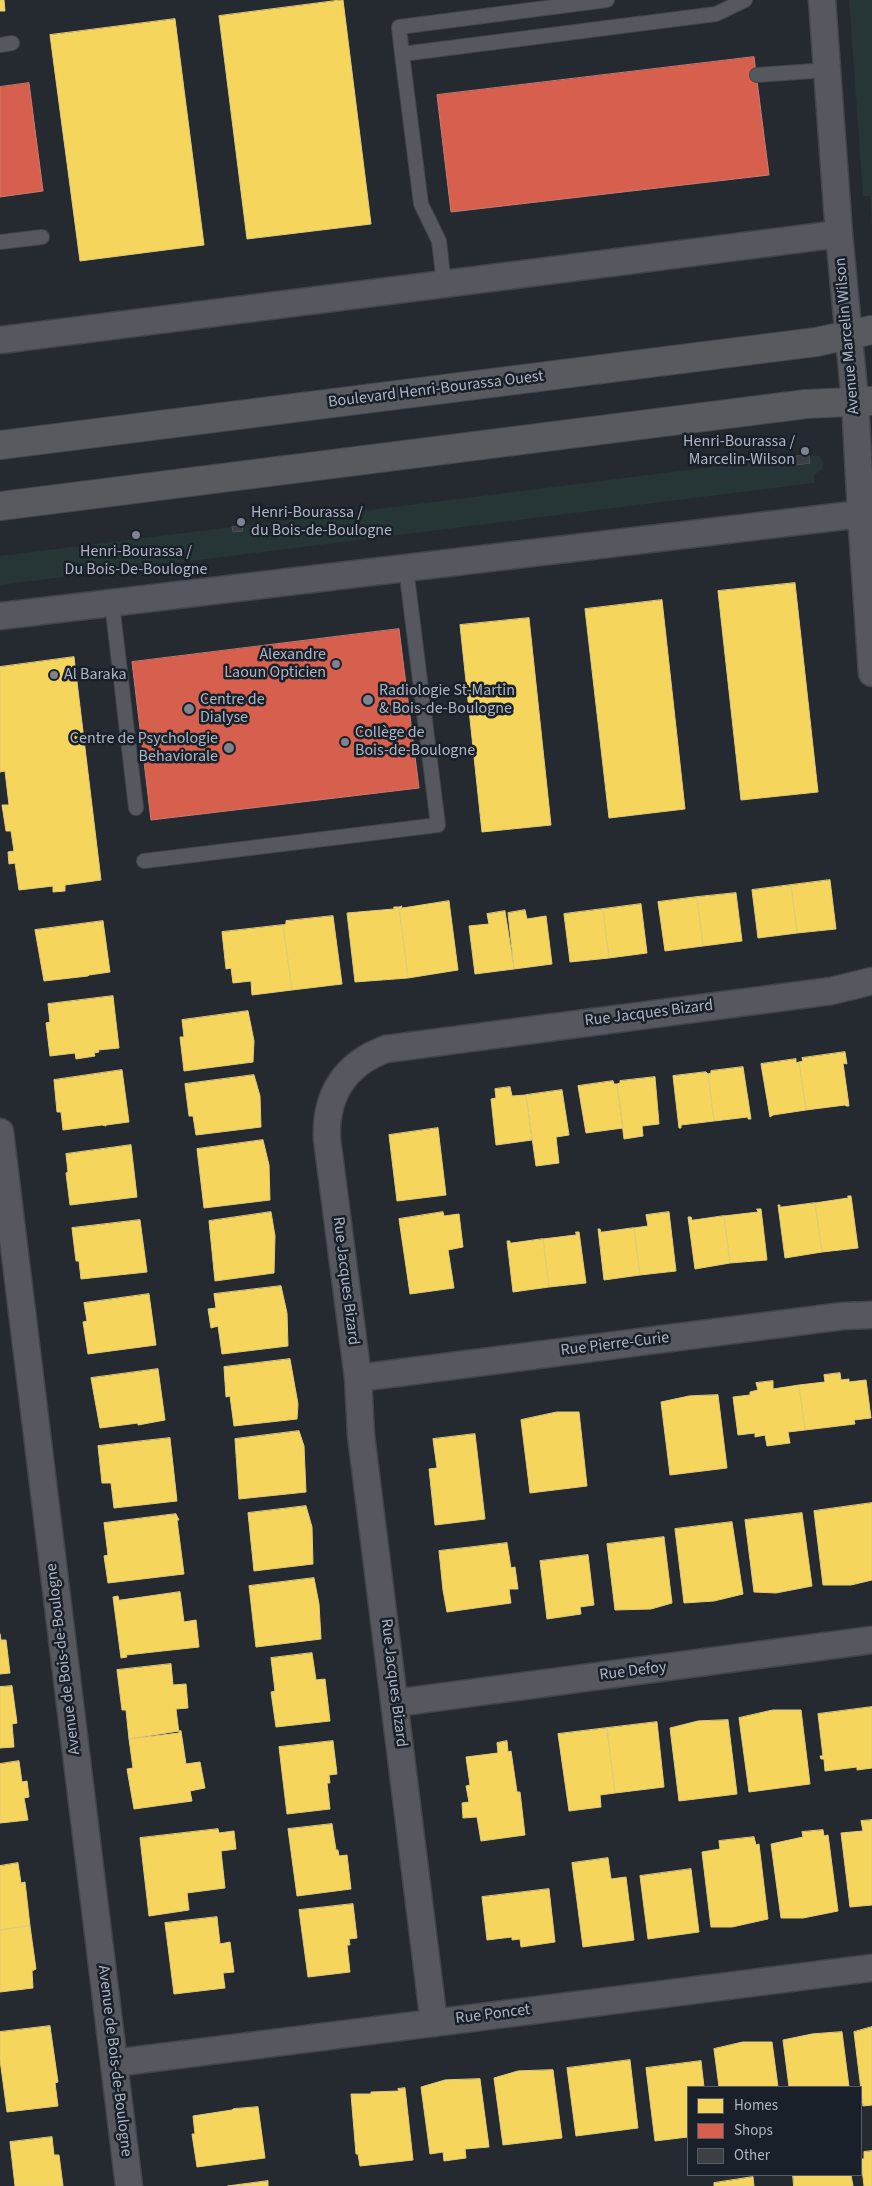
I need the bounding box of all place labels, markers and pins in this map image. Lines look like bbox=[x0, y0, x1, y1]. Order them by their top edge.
place label: Henri-Bourassa / Marcelin-Wilson bbox=[683, 432, 795, 470]
marker: Henri-Bourassa / Marcelin-Wilson bbox=[799, 445, 811, 457]
place label: Henri-Bourassa / du Bois-de-Boulogne bbox=[251, 503, 392, 541]
marker: Henri-Bourassa / du Bois-de-Boulogne bbox=[235, 516, 247, 528]
marker: Henri-Bourassa / Du Bois-De-Boulogne bbox=[130, 529, 142, 541]
place label: Henri-Bourassa / Du Bois-De-Boulogne bbox=[65, 542, 207, 580]
place label: Alexandre Laoun Opticien bbox=[224, 645, 326, 683]
marker: Alexandre Laoun Opticien bbox=[330, 658, 342, 670]
place label: Al Baraka bbox=[64, 665, 127, 685]
marker: Al Baraka bbox=[48, 669, 60, 681]
place label: Radiologie St-Martin & Bois-de-Boulogne bbox=[379, 681, 515, 719]
place label: Centre de Dialyse bbox=[200, 690, 265, 728]
marker: Radiologie St-Martin & Bois-de-Boulogne bbox=[361, 693, 375, 707]
marker: Centre de Dialyse bbox=[182, 702, 196, 716]
place label: Collège de Bois-de-Boulogne bbox=[355, 723, 475, 761]
place label: Centre de Psychologie Behaviorale bbox=[70, 729, 218, 767]
marker: Collège de Bois-de-Boulogne bbox=[339, 736, 351, 748]
marker: Centre de Psychologie Behaviorale bbox=[222, 741, 236, 755]

